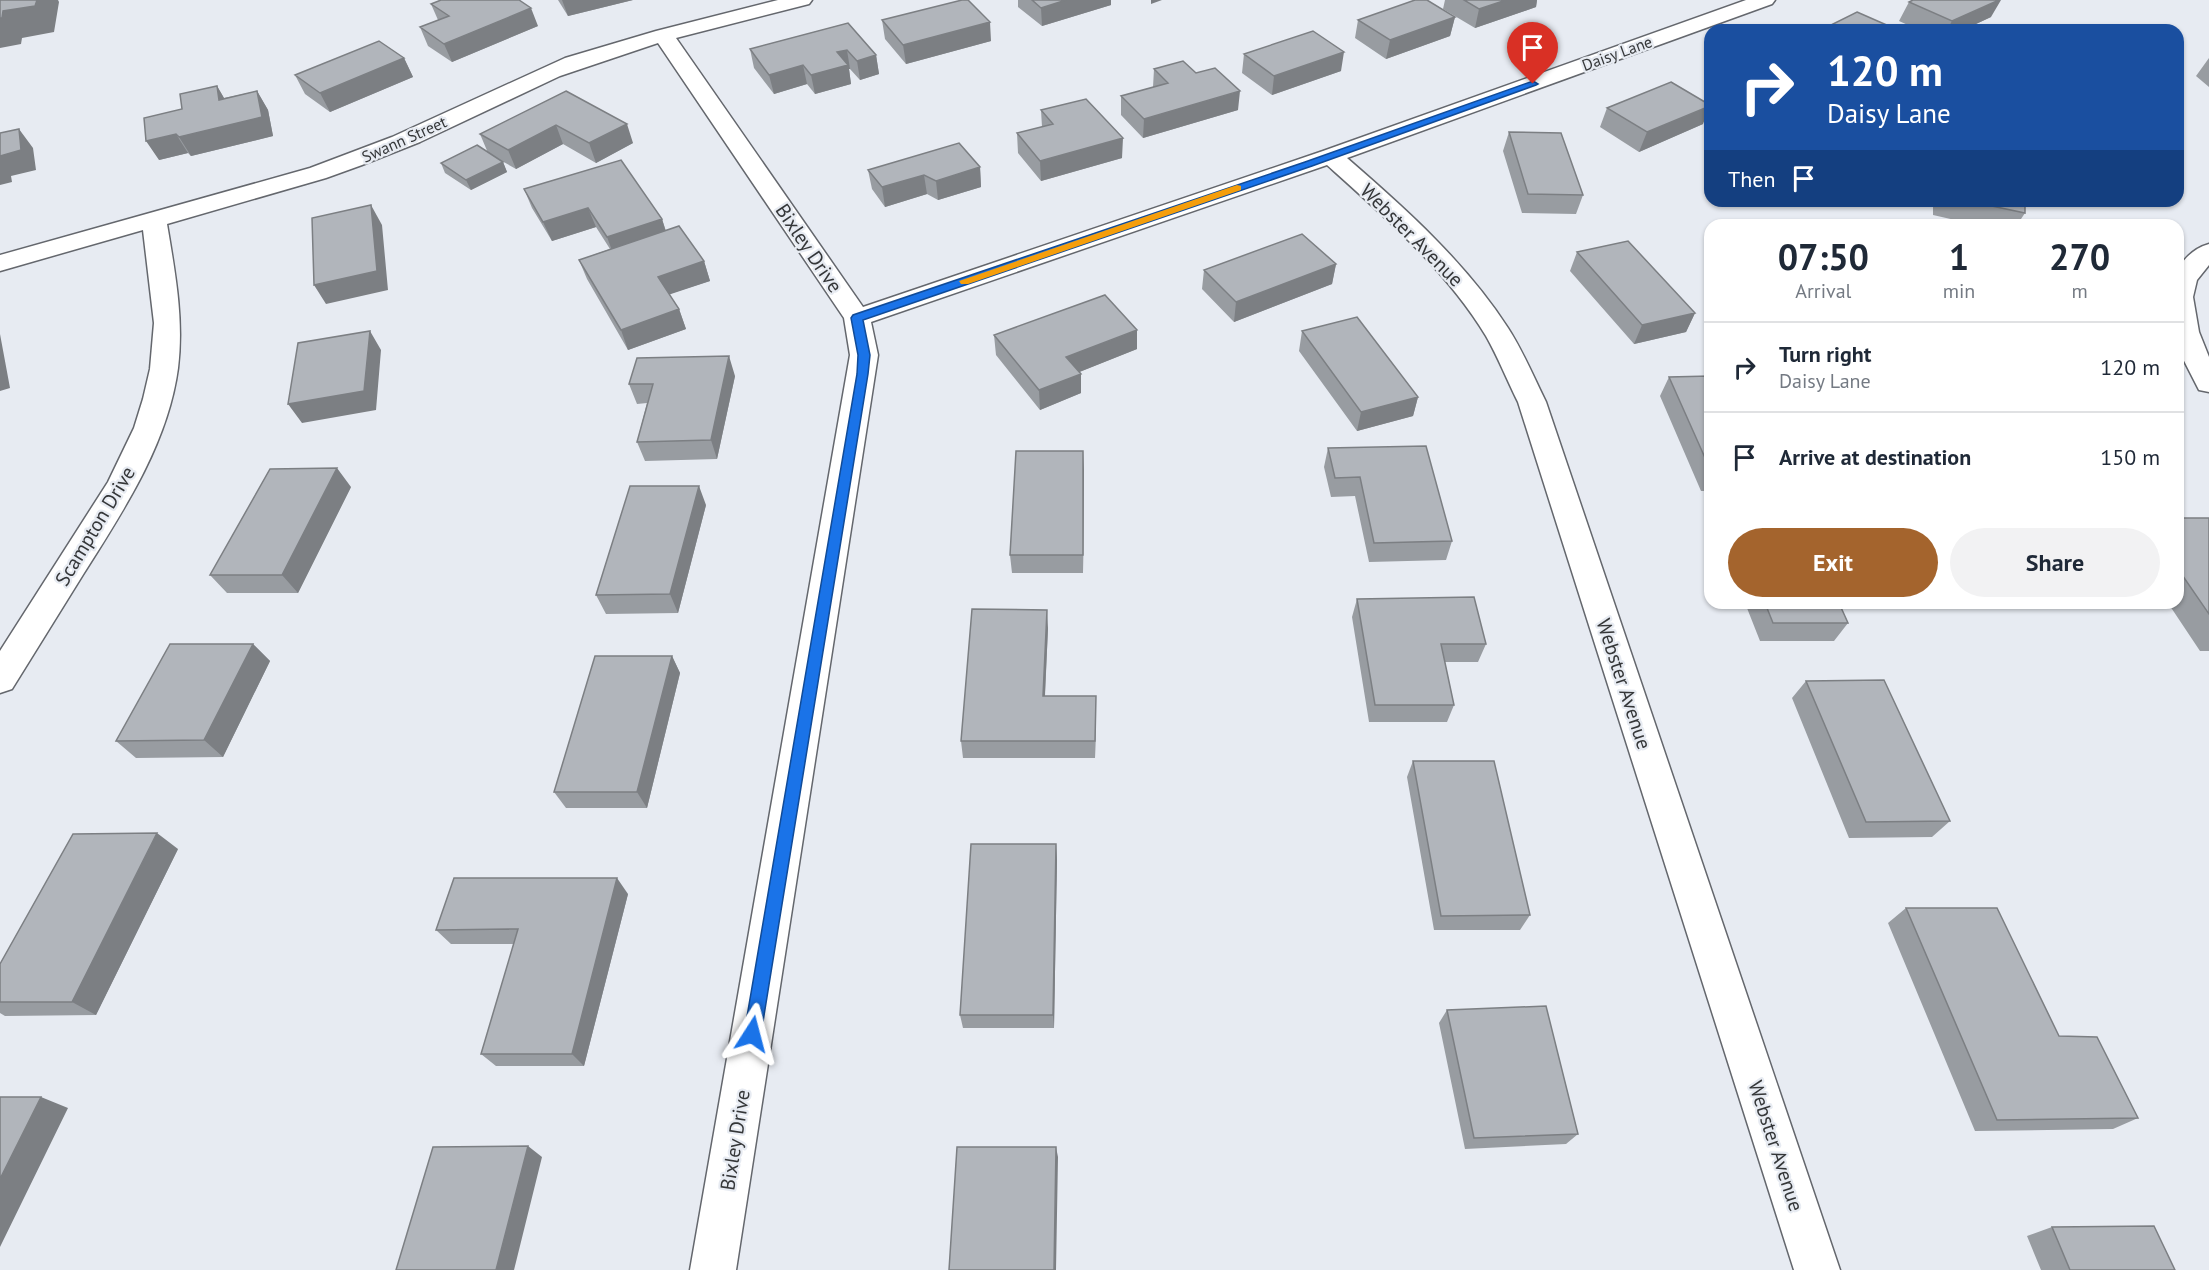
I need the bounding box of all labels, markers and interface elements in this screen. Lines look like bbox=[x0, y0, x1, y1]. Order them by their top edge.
pin bbox=[1507, 22, 1558, 84]
icon: arrive bbox=[1516, 31, 1549, 64]
street label: Daisy Lane bbox=[1579, 31, 1655, 75]
text: 120 m bbox=[1827, 43, 1943, 98]
icon: right bbox=[1728, 48, 1806, 126]
text: Daisy Lane bbox=[1827, 96, 1951, 130]
street label: Swann Street bbox=[358, 111, 450, 167]
icon: arrive bbox=[1787, 162, 1820, 195]
text: Then bbox=[1728, 165, 1775, 193]
street label: Webster Avenue bbox=[1355, 178, 1469, 292]
street label: Bixley Drive bbox=[770, 199, 848, 297]
text: 07:50 bbox=[1778, 233, 1869, 280]
text: 1 bbox=[1949, 233, 1969, 280]
text: 270 bbox=[2049, 233, 2110, 280]
text: Arrival bbox=[1795, 278, 1851, 304]
text: min bbox=[1943, 278, 1975, 304]
text: m bbox=[2072, 278, 2088, 304]
text: Turn right bbox=[1779, 340, 1871, 368]
icon: right bbox=[1728, 351, 1761, 384]
text: 120 m bbox=[2100, 353, 2160, 381]
text: Daisy Lane bbox=[1779, 368, 1871, 394]
icon: arrive bbox=[1728, 441, 1761, 474]
text: Arrive at destination bbox=[1779, 443, 1971, 471]
text: 150 m bbox=[2100, 443, 2160, 471]
street label: Scampton Drive bbox=[49, 461, 141, 591]
button: Exit bbox=[1728, 528, 1938, 597]
button: Share bbox=[1950, 528, 2160, 597]
street label: Webster Avenue bbox=[1591, 615, 1657, 753]
position arrow bbox=[720, 1002, 784, 1066]
street label: Webster Avenue bbox=[1743, 1077, 1809, 1215]
street label: Bixley Drive bbox=[714, 1088, 756, 1192]

